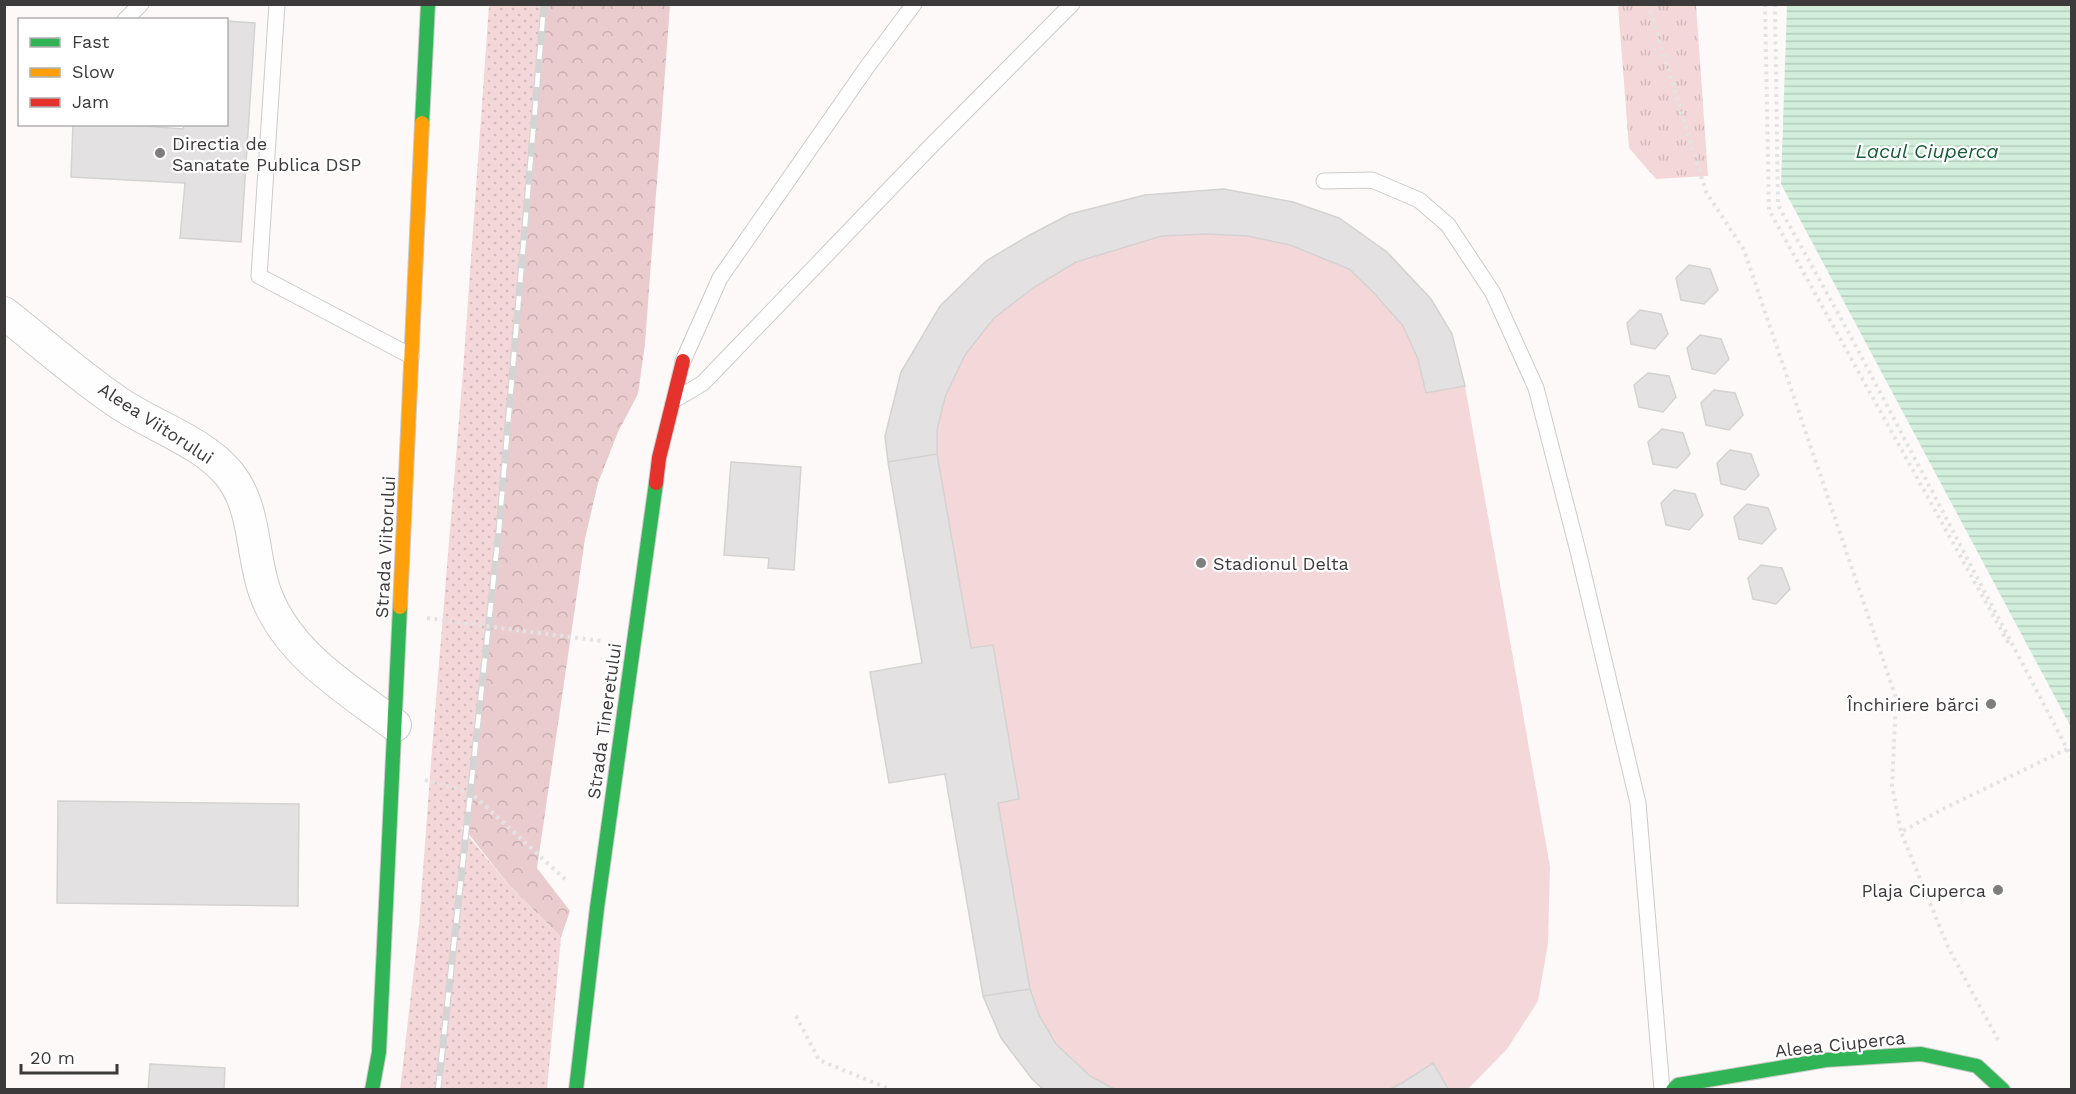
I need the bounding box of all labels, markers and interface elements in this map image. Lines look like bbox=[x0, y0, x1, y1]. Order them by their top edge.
legend bbox=[18, 18, 228, 126]
text: Fast bbox=[72, 31, 110, 52]
text: Slow bbox=[72, 61, 115, 82]
text: Jam bbox=[72, 91, 109, 112]
place label: Directia de Sanatate Publica DSP bbox=[172, 133, 361, 175]
water label: Lacul Ciuperca bbox=[1855, 139, 1999, 163]
marker: Directia de Sanatate Publica DSP bbox=[153, 146, 167, 160]
street label: Aleea Viitorului bbox=[95, 378, 217, 468]
street label: Strada Viitorului bbox=[371, 475, 399, 619]
place label: Stadionul Delta bbox=[1213, 553, 1349, 574]
marker: Stadionul Delta bbox=[1194, 556, 1208, 570]
street label: Strada Tineretului bbox=[583, 642, 625, 800]
place label: Închiriere bărci bbox=[1846, 694, 1979, 715]
marker: Închiriere bărci bbox=[1984, 697, 1998, 711]
place label: Plaja Ciuperca bbox=[1861, 880, 1986, 901]
marker: Plaja Ciuperca bbox=[1991, 883, 2005, 897]
street label: Aleea Ciuperca bbox=[1774, 1027, 1906, 1061]
scale bar bbox=[21, 1037, 117, 1075]
text: 20 m bbox=[30, 1047, 75, 1068]

